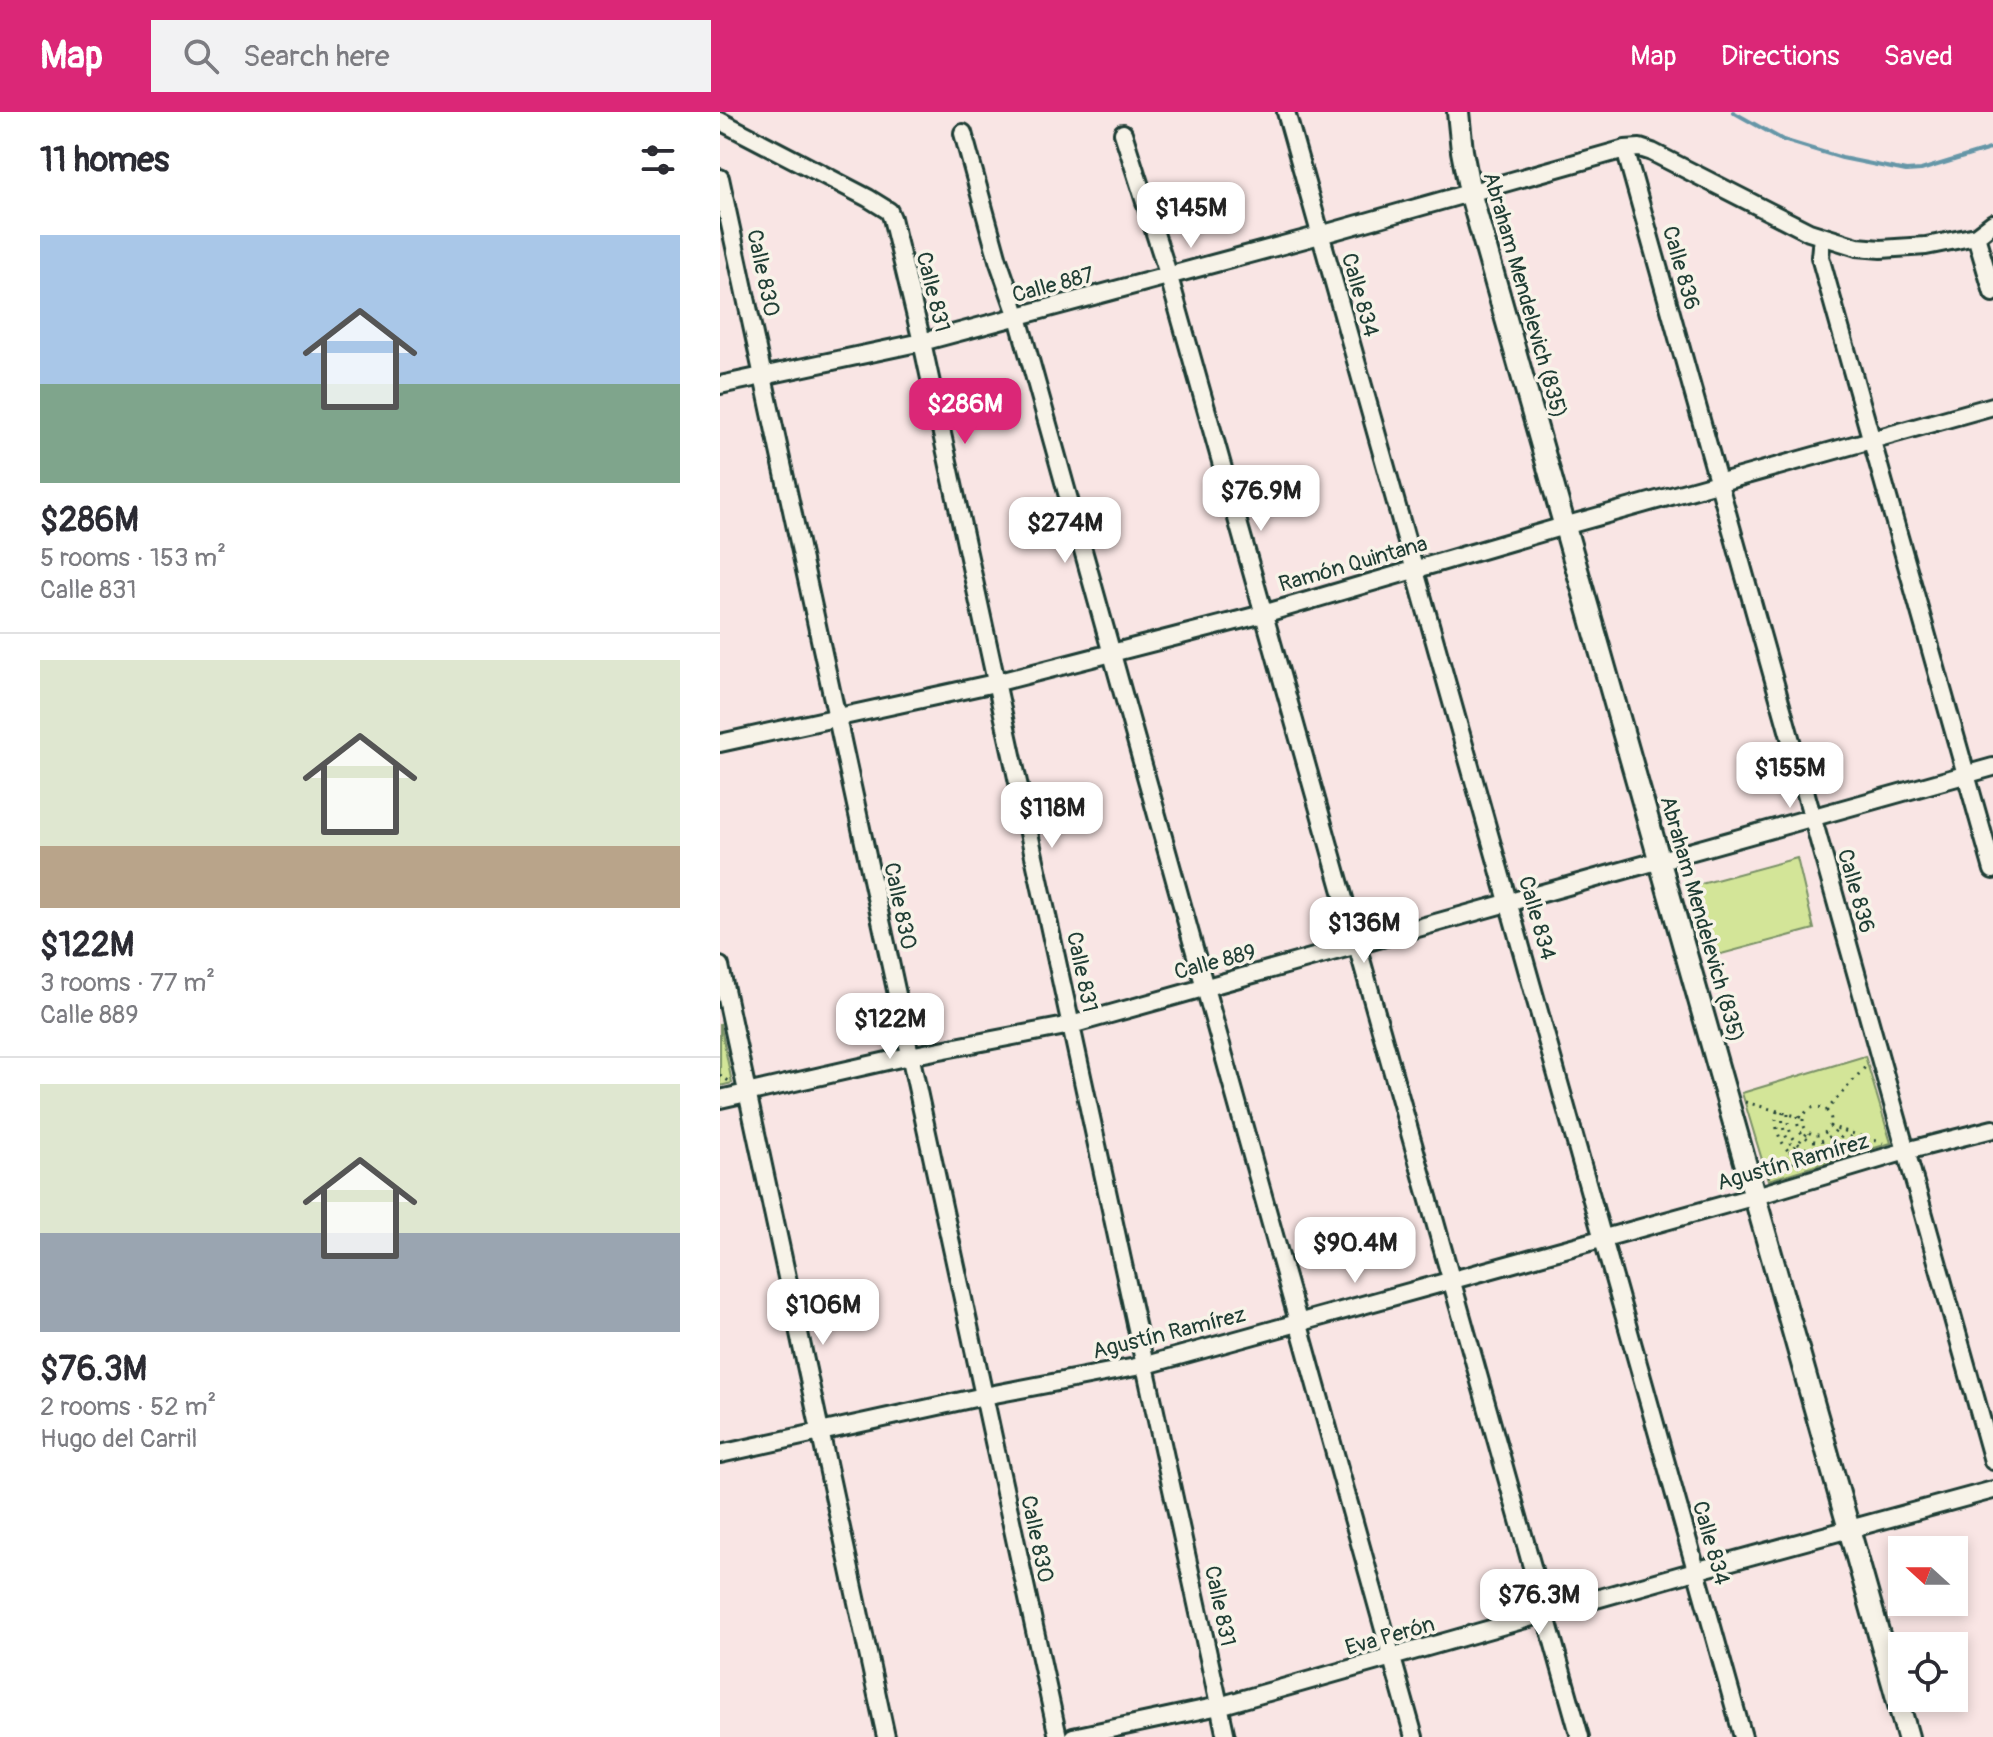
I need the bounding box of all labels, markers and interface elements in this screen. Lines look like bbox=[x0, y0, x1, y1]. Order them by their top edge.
search box bbox=[151, 20, 711, 92]
text: Map bbox=[40, 32, 103, 80]
icon: search bbox=[179, 34, 223, 78]
text: Search here bbox=[243, 38, 390, 75]
text: Map bbox=[1630, 39, 1677, 74]
text: Directions bbox=[1721, 39, 1840, 74]
text: Saved bbox=[1884, 39, 1953, 74]
icon: filters bbox=[636, 138, 680, 182]
text: 11 homes bbox=[40, 139, 169, 182]
street label: Abraham Mendelevich (835) bbox=[1476, 169, 1574, 421]
pin: $145M bbox=[1135, 182, 1247, 250]
text: $145M bbox=[1155, 192, 1227, 224]
street label: Calle 836 bbox=[1656, 223, 1706, 313]
street label: Calle 830 bbox=[740, 227, 786, 319]
street label: Calle 831 bbox=[910, 249, 956, 335]
street label: Calle 834 bbox=[1335, 250, 1385, 340]
street label: Calle 887 bbox=[1009, 261, 1097, 309]
icon: home bbox=[288, 287, 432, 431]
pin: $286M bbox=[909, 378, 1021, 446]
text: $286M bbox=[927, 388, 1003, 420]
pin: $76.9M bbox=[1196, 465, 1326, 533]
text: $76.9M bbox=[1221, 475, 1301, 507]
pin: $274M bbox=[1009, 497, 1121, 565]
text: $286M bbox=[40, 499, 139, 542]
text: $274M bbox=[1027, 507, 1103, 539]
street label: Ramón Quintana bbox=[1275, 529, 1431, 599]
text: 5 rooms · 153 m² bbox=[40, 542, 226, 574]
text: Calle 831 bbox=[40, 574, 137, 606]
icon: home bbox=[288, 712, 432, 856]
pin: $155M bbox=[1734, 742, 1846, 810]
text: $155M bbox=[1754, 752, 1826, 784]
pin: $118M bbox=[996, 782, 1108, 850]
text: $118M bbox=[1019, 792, 1085, 824]
street label: Abraham Mendelevich (835) bbox=[1653, 793, 1751, 1045]
street label: Calle 836 bbox=[1831, 846, 1881, 936]
street label: Calle 830 bbox=[877, 860, 923, 952]
street label: Calle 834 bbox=[1512, 873, 1562, 963]
pin: $136M bbox=[1308, 897, 1420, 965]
text: $136M bbox=[1328, 907, 1400, 939]
text: $122M bbox=[40, 924, 134, 967]
street label: Calle 831 bbox=[1060, 929, 1104, 1015]
street label: Calle 889 bbox=[1171, 938, 1259, 986]
text: 3 rooms · 77 m² bbox=[40, 967, 215, 999]
pin: $122M bbox=[834, 993, 946, 1061]
text: Calle 889 bbox=[40, 999, 139, 1031]
text: $122M bbox=[854, 1003, 926, 1035]
street label: Agustín Ramírez bbox=[1714, 1127, 1872, 1197]
icon: home bbox=[288, 1136, 432, 1280]
pin: $90.4M bbox=[1290, 1217, 1420, 1285]
text: $90.4M bbox=[1313, 1227, 1397, 1259]
pin: $106M bbox=[767, 1279, 879, 1347]
text: $106M bbox=[785, 1289, 861, 1321]
street label: Agustín Ramírez bbox=[1089, 1300, 1249, 1366]
text: $76.3M bbox=[40, 1348, 147, 1391]
text: 2 rooms · 52 m² bbox=[40, 1391, 216, 1423]
text: Hugo del Carril bbox=[40, 1423, 197, 1455]
street label: Calle 830 bbox=[1014, 1493, 1060, 1585]
street label: Calle 834 bbox=[1686, 1498, 1736, 1588]
north arrow bbox=[1888, 1536, 1968, 1616]
map controls bbox=[1888, 1536, 1968, 1712]
street label: Calle 831 bbox=[1198, 1563, 1242, 1649]
pin: $76.3M bbox=[1474, 1569, 1604, 1637]
text: $76.3M bbox=[1498, 1579, 1580, 1611]
street label: Eva Perón bbox=[1342, 1610, 1438, 1662]
button: locate bbox=[1888, 1632, 1968, 1712]

